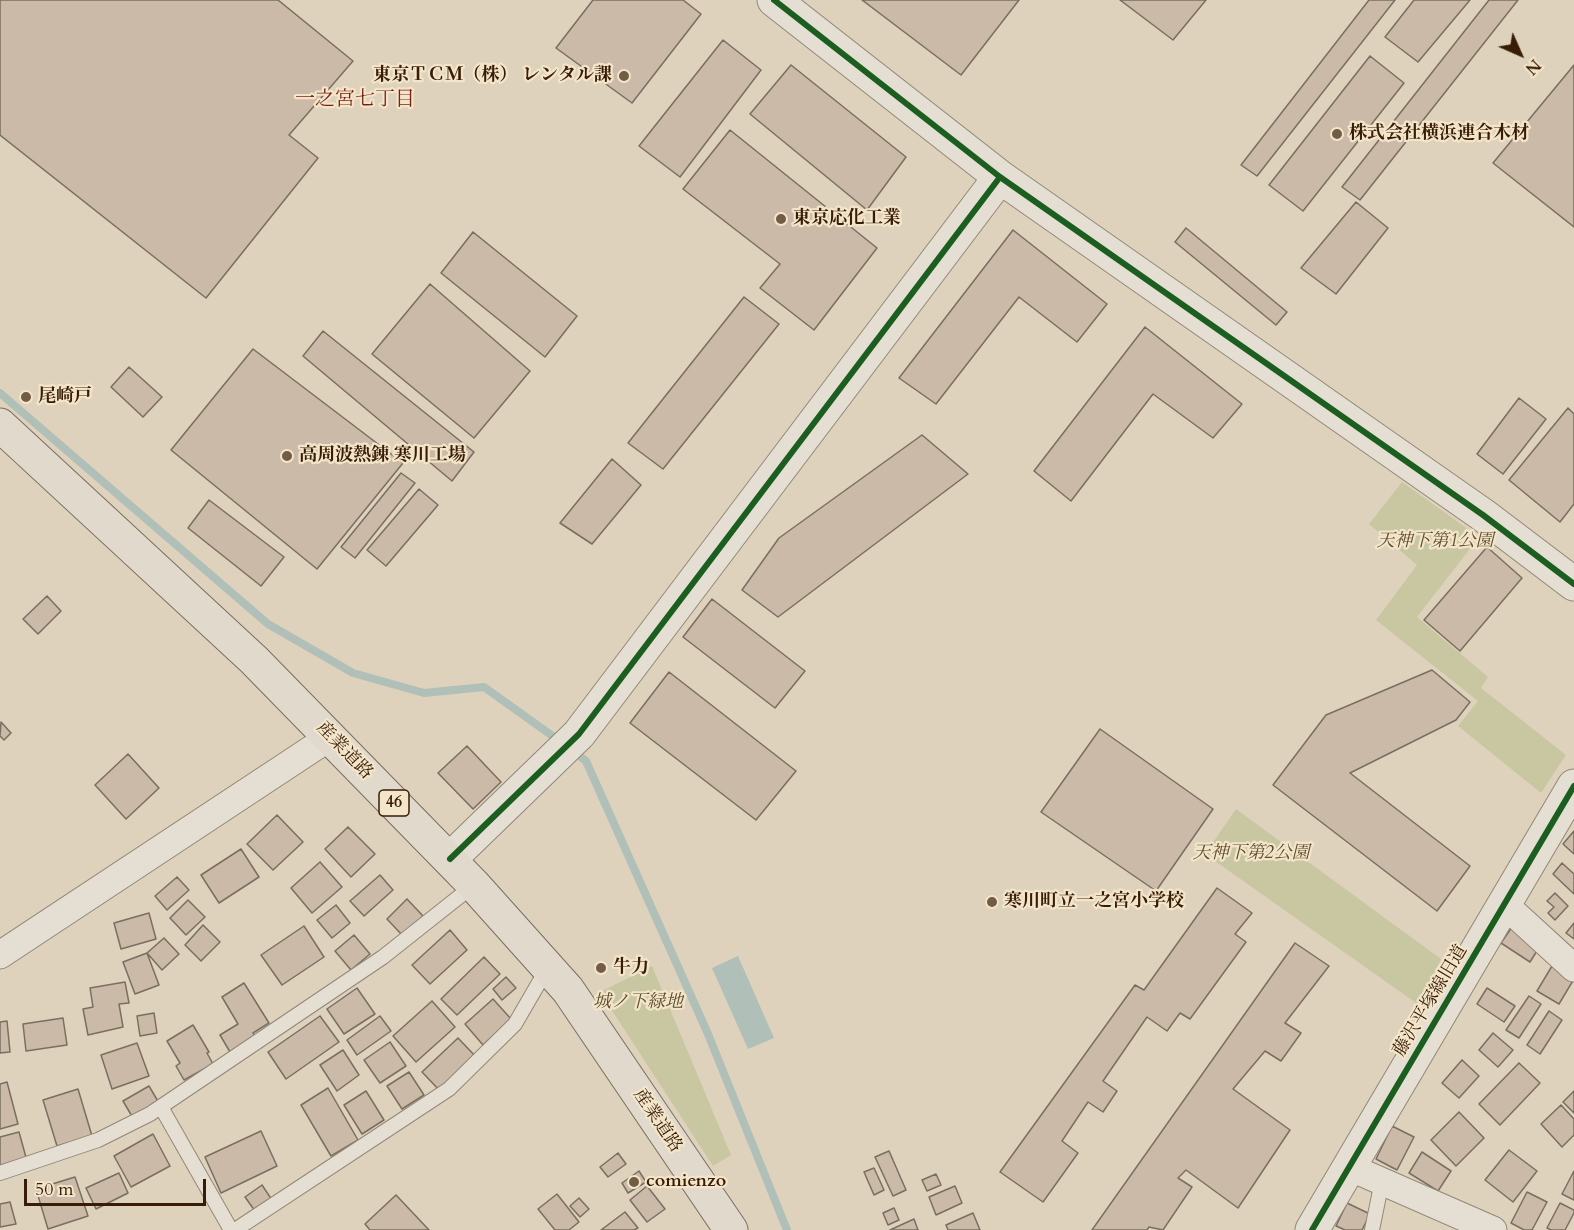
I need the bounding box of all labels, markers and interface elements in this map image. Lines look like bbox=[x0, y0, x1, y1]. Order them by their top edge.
north arrow bbox=[1490, 24, 1550, 84]
text: N bbox=[1520, 54, 1545, 79]
place label: 東京ＴＣＭ（株） レンタル課 bbox=[373, 65, 612, 87]
marker: 東京ＴＣＭ（株） レンタル課 bbox=[617, 69, 631, 83]
district label: 一之宮七丁目 bbox=[295, 88, 415, 112]
place label: 株式会社横浜連合木材 bbox=[1349, 123, 1529, 145]
marker: 株式会社横浜連合木材 bbox=[1330, 127, 1344, 141]
place label: 東京応化工業 bbox=[793, 208, 901, 230]
marker: 東京応化工業 bbox=[774, 212, 788, 226]
place label: 尾崎戸 bbox=[38, 386, 92, 408]
marker: 尾崎戸 bbox=[19, 390, 33, 404]
place label: 高周波熱錬 寒川工場 bbox=[299, 445, 466, 467]
marker: 高周波熱錬 寒川工場 bbox=[280, 449, 294, 463]
park label: 天神下第1公園 bbox=[1376, 531, 1494, 553]
street label: 産業道路 bbox=[311, 718, 377, 784]
road number: 46 bbox=[379, 790, 409, 816]
park label: 天神下第2公園 bbox=[1192, 843, 1310, 865]
place label: 寒川町立一之宮小学校 bbox=[1004, 891, 1184, 913]
marker: 寒川町立一之宮小学校 bbox=[985, 895, 999, 909]
street label: 藤沢平塚線旧道 bbox=[1389, 941, 1473, 1061]
place label: 牛力 bbox=[613, 957, 649, 979]
marker: 牛力 bbox=[594, 961, 608, 975]
park label: 城ノ下緑地 bbox=[593, 992, 683, 1014]
street label: 産業道路 bbox=[628, 1085, 686, 1157]
scale bar bbox=[27, 1167, 208, 1205]
place label: comienzo bbox=[646, 1171, 726, 1193]
marker: comienzo bbox=[627, 1175, 641, 1189]
text: 50 m bbox=[35, 1177, 74, 1202]

